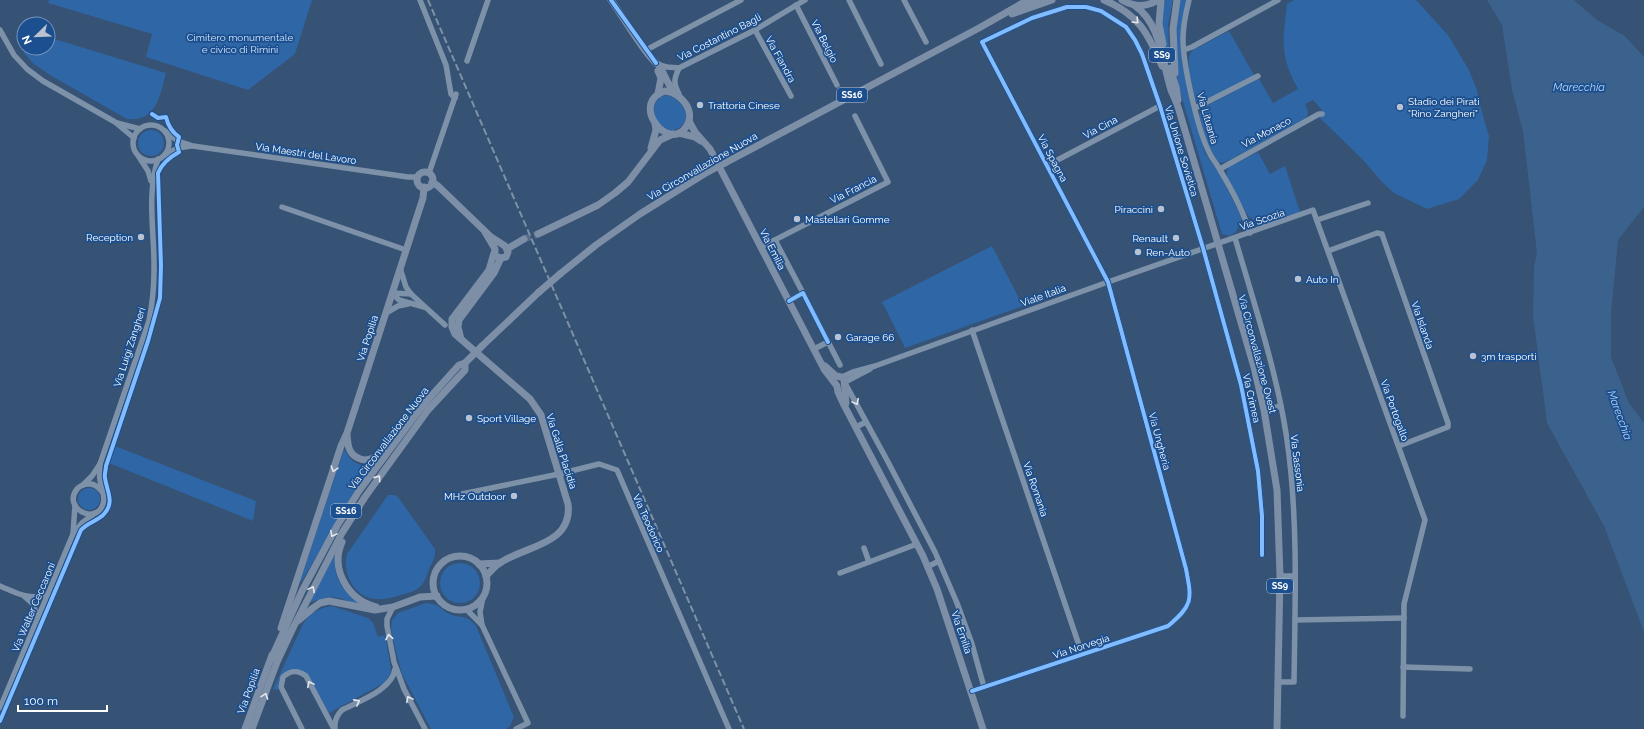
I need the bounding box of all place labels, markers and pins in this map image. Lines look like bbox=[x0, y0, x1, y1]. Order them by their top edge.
place label: Stadio dei Pirati "Rino Zangheri" bbox=[1408, 96, 1479, 119]
marker: Trattoria Cinese bbox=[695, 100, 705, 110]
place label: Trattoria Cinese bbox=[708, 100, 780, 111]
marker: Stadio dei Pirati "Rino Zangheri" bbox=[1395, 102, 1405, 112]
place label: Piraccini bbox=[1115, 204, 1153, 215]
marker: Piraccini bbox=[1156, 204, 1166, 214]
marker: Mastellari Gomme bbox=[792, 214, 802, 224]
place label: Mastellari Gomme bbox=[805, 214, 890, 225]
place label: Reception bbox=[86, 232, 133, 243]
marker: Reception bbox=[136, 232, 146, 242]
place label: Renault bbox=[1132, 233, 1169, 244]
marker: Renault bbox=[1171, 233, 1181, 243]
marker: Ren-Auto bbox=[1133, 247, 1143, 257]
place label: Ren-Auto bbox=[1146, 247, 1190, 258]
marker: Auto In bbox=[1293, 274, 1303, 284]
place label: Auto In bbox=[1306, 274, 1339, 285]
marker: Garage 66 bbox=[833, 332, 843, 342]
place label: Garage 66 bbox=[846, 332, 894, 343]
marker: 3m trasporti bbox=[1468, 351, 1478, 361]
place label: 3m trasporti bbox=[1481, 351, 1536, 362]
marker: Sport Village bbox=[464, 413, 474, 423]
place label: Sport Village bbox=[477, 413, 536, 424]
place label: MHz Outdoor bbox=[444, 491, 506, 502]
marker: MHz Outdoor bbox=[509, 491, 519, 501]

